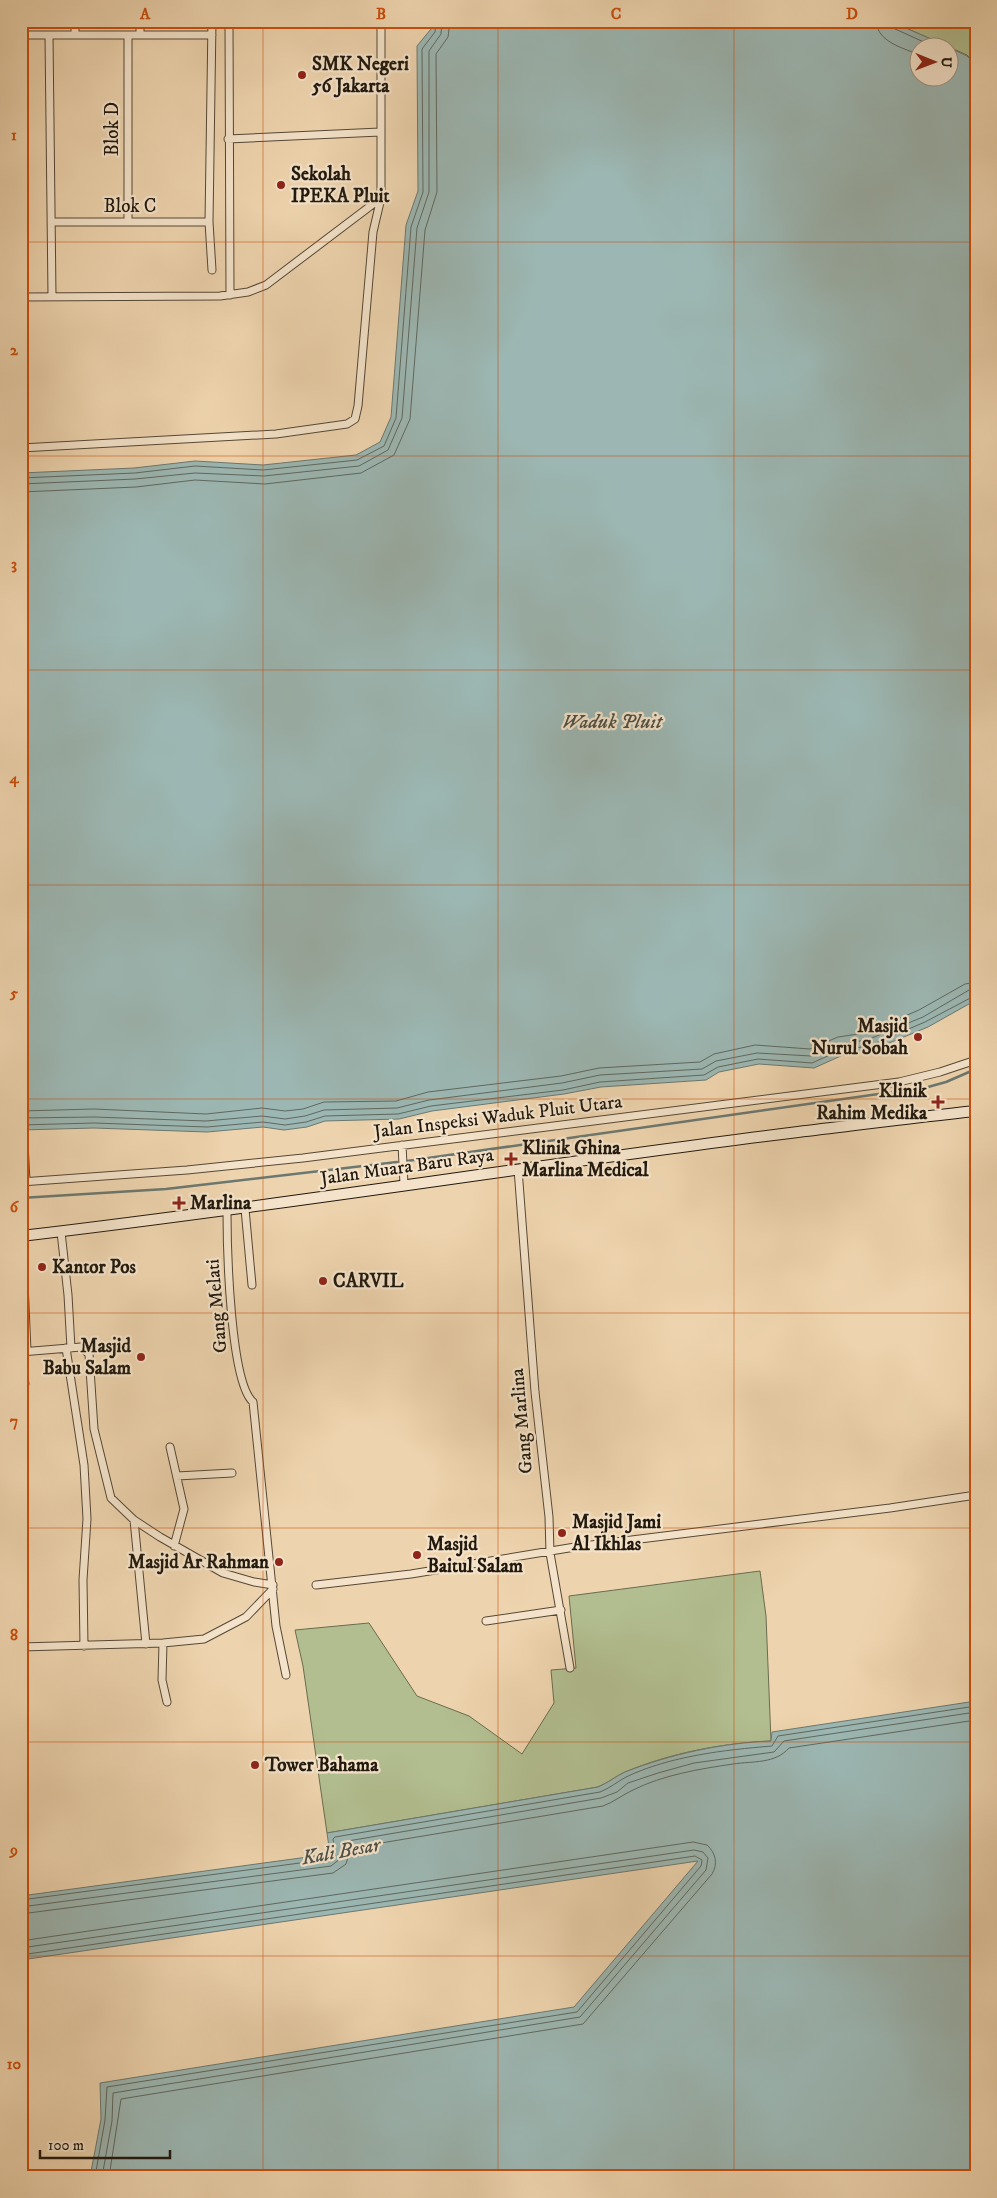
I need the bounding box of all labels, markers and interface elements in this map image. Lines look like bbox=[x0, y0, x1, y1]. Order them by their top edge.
text: A bbox=[139, 4, 151, 24]
text: B bbox=[376, 4, 386, 24]
text: C bbox=[611, 4, 621, 24]
text: D bbox=[846, 4, 858, 24]
north arrow bbox=[910, 38, 960, 88]
place label: SMK Negeri 56 Jakarta bbox=[311, 53, 409, 98]
text: U bbox=[937, 57, 955, 68]
marker: SMK Negeri 56 Jakarta bbox=[296, 69, 308, 81]
street label: Blok D bbox=[101, 102, 124, 156]
text: 1 bbox=[11, 125, 17, 145]
place label: Sekolah IPEKA Pluit bbox=[291, 163, 390, 208]
marker: Sekolah IPEKA Pluit bbox=[275, 179, 287, 191]
street label: Blok C bbox=[104, 195, 156, 218]
text: 2 bbox=[10, 340, 19, 360]
text: 3 bbox=[11, 554, 17, 574]
water label: Waduk Pluit bbox=[562, 710, 664, 735]
text: 4 bbox=[8, 768, 19, 788]
text: 5 bbox=[9, 983, 18, 1003]
place label: Masjid Nurul Sobah bbox=[811, 1015, 909, 1060]
marker: Masjid Nurul Sobah bbox=[912, 1031, 924, 1043]
place label: Klinik Rahim Medika bbox=[816, 1080, 928, 1125]
street label: Jalan Inspeksi Waduk Pluit Utara bbox=[370, 1090, 624, 1144]
marker: Klinik Rahim Medika bbox=[931, 1095, 945, 1109]
place label: Klinik Ghina Marlina Medical bbox=[522, 1137, 649, 1182]
street label: Jalan Muara Baru Raya bbox=[317, 1143, 495, 1191]
marker: Klinik Ghina Marlina Medical bbox=[504, 1152, 518, 1166]
place label: Marlina bbox=[190, 1192, 252, 1215]
marker: Marlina bbox=[172, 1196, 186, 1210]
text: 6 bbox=[10, 1197, 20, 1217]
place label: Kantor Pos bbox=[52, 1256, 137, 1279]
street label: Gang Melati bbox=[201, 1258, 233, 1354]
marker: Kantor Pos bbox=[36, 1261, 48, 1273]
place label: CARVIL bbox=[333, 1270, 404, 1293]
marker: CARVIL bbox=[317, 1275, 329, 1287]
place label: Masjid Babu Salam bbox=[43, 1335, 132, 1380]
marker: Masjid Babu Salam bbox=[135, 1351, 147, 1363]
street label: Gang Marlina bbox=[506, 1367, 538, 1475]
text: 7 bbox=[10, 1411, 18, 1431]
place label: Masjid Jami Al Ikhlas bbox=[571, 1511, 661, 1556]
marker: Masjid Jami Al Ikhlas bbox=[556, 1527, 568, 1539]
place label: Masjid Baitul Salam bbox=[427, 1533, 524, 1578]
marker: Masjid Baitul Salam bbox=[411, 1549, 423, 1561]
place label: Masjid Ar Rahman bbox=[128, 1551, 270, 1575]
marker: Masjid Ar Rahman bbox=[273, 1556, 285, 1568]
text: 8 bbox=[10, 1625, 18, 1645]
place label: Tower Bahama bbox=[264, 1754, 379, 1777]
marker: Tower Bahama bbox=[249, 1759, 261, 1771]
water label: Kali Besar bbox=[299, 1832, 384, 1871]
text: 9 bbox=[9, 1840, 18, 1860]
text: 10 bbox=[7, 2054, 22, 2074]
scale bar bbox=[40, 2128, 170, 2160]
text: 100 m bbox=[48, 2136, 84, 2155]

